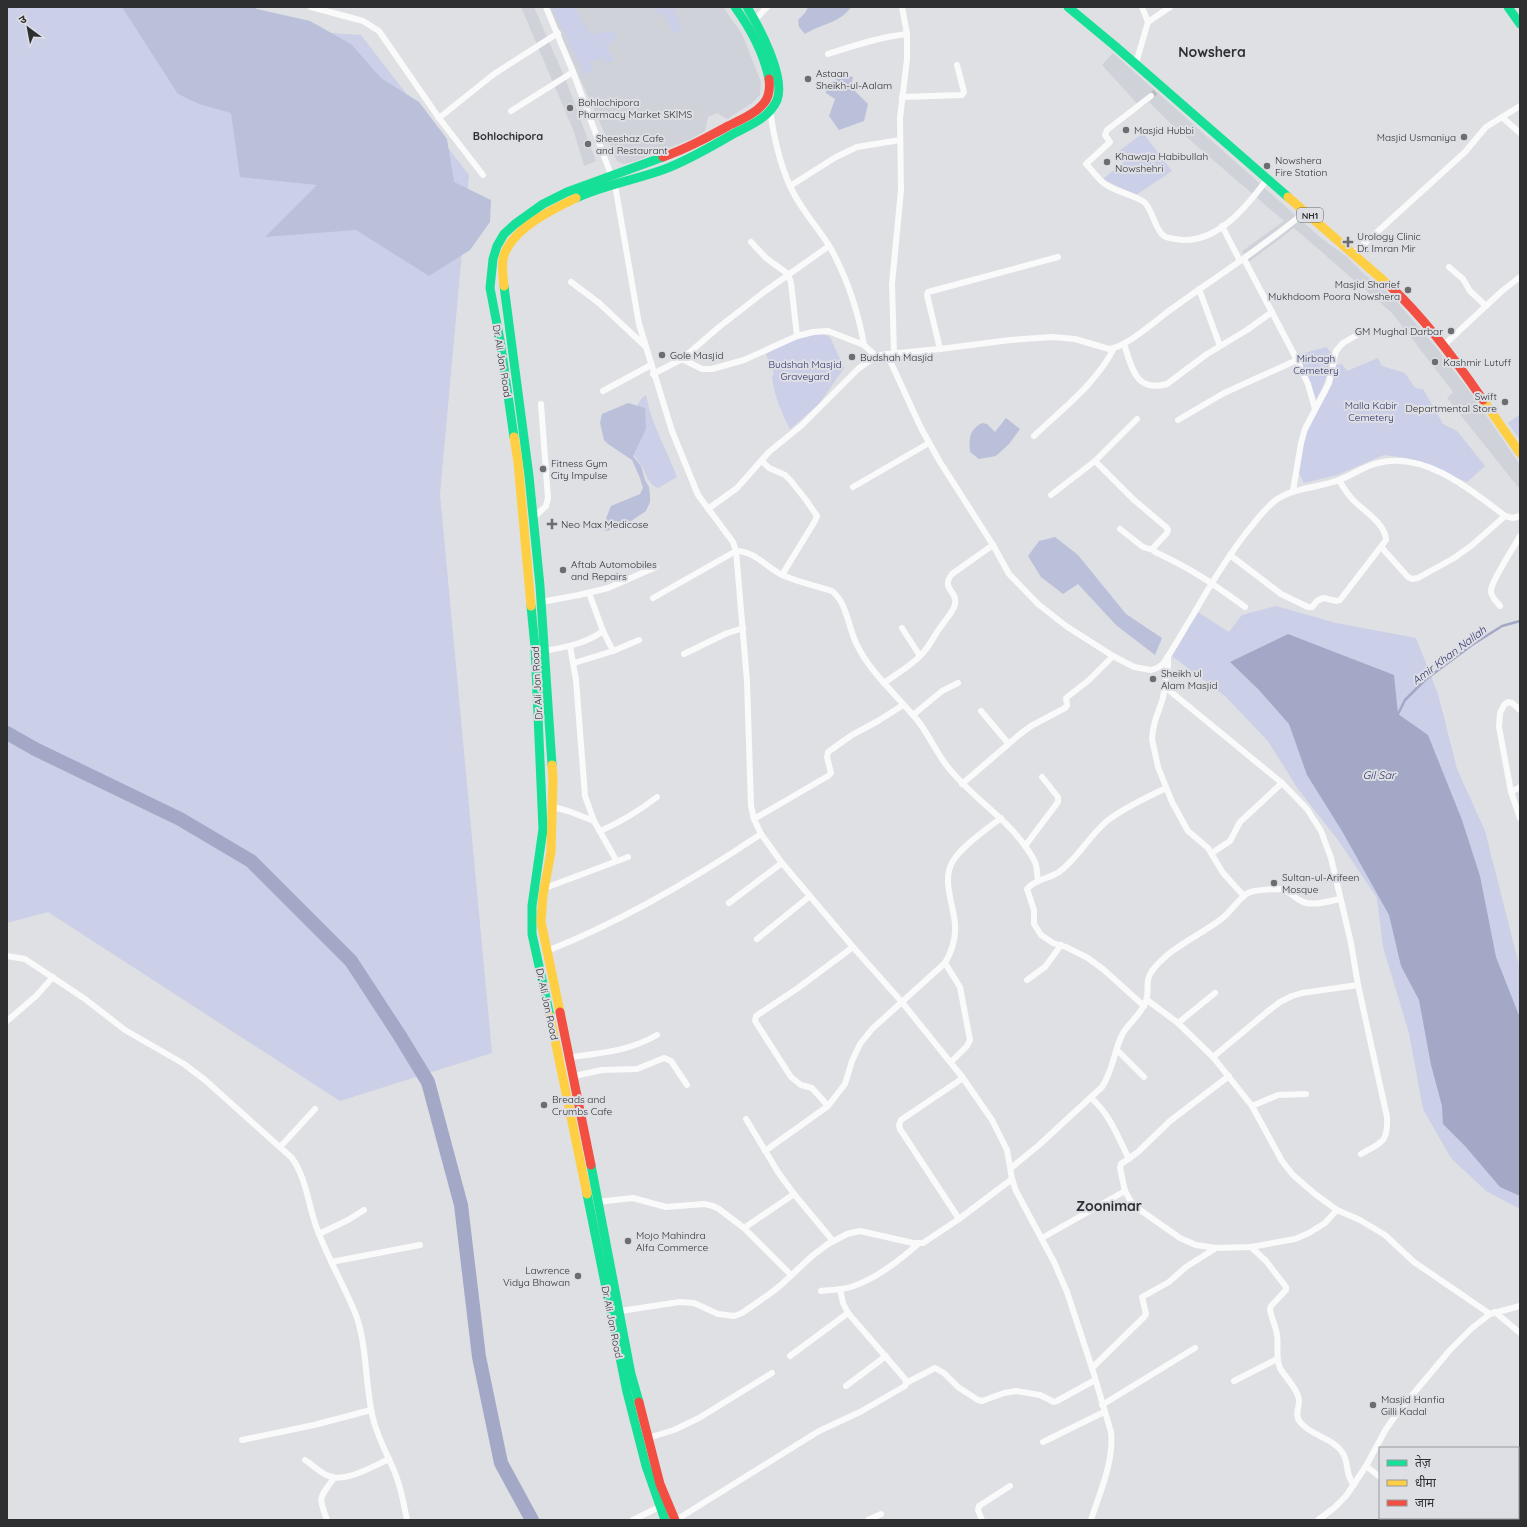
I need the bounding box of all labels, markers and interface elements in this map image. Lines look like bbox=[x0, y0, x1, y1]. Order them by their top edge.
north arrow bbox=[8, 8, 48, 48]
text: उ bbox=[16, 12, 30, 27]
district label: Nowshera bbox=[1178, 43, 1246, 61]
place label: Astaan Sheikh-ul-Aalam bbox=[816, 67, 892, 92]
marker: Astaan Sheikh-ul-Aalam bbox=[803, 74, 813, 84]
place label: Bohlochipora Pharmacy Market SKIMS bbox=[578, 96, 693, 121]
marker: Bohlochipora Pharmacy Market SKIMS bbox=[565, 103, 575, 113]
place label: Masjid Hubbi bbox=[1134, 124, 1194, 137]
marker: Masjid Hubbi bbox=[1121, 125, 1131, 135]
district label: Bohlochipora bbox=[473, 129, 543, 143]
place label: Masjid Usmaniya bbox=[1377, 131, 1456, 144]
place label: Sheeshaz Cafe and Restaurant bbox=[596, 132, 668, 157]
marker: Masjid Usmaniya bbox=[1459, 132, 1469, 142]
marker: Sheeshaz Cafe and Restaurant bbox=[583, 139, 593, 149]
place label: Khawaja Habibullah Nowshehri bbox=[1115, 150, 1208, 175]
place label: Nowshera Fire Station bbox=[1275, 154, 1327, 179]
marker: Khawaja Habibullah Nowshehri bbox=[1102, 157, 1112, 167]
marker: Nowshera Fire Station bbox=[1262, 161, 1272, 171]
road number: NH1 bbox=[1297, 208, 1323, 222]
place label: Urology Clinic Dr. Imran Mir bbox=[1357, 230, 1421, 255]
marker: Urology Clinic Dr. Imran Mir bbox=[1342, 236, 1354, 248]
place label: Masjid Sharief Mukhdoom Poora Nowshera bbox=[1268, 278, 1400, 303]
marker: Masjid Sharief Mukhdoom Poora Nowshera bbox=[1403, 285, 1413, 295]
street label: Dr. Ali Jan Road bbox=[490, 324, 514, 398]
place label: GM Mughal Darbar bbox=[1355, 325, 1443, 338]
marker: GM Mughal Darbar bbox=[1446, 326, 1456, 336]
place label: Gole Masjid bbox=[670, 349, 724, 362]
marker: Gole Masjid bbox=[657, 350, 667, 360]
place label: Budshah Masjid bbox=[860, 351, 933, 364]
marker: Budshah Masjid bbox=[847, 352, 857, 362]
park label: Mirbagh Cemetery bbox=[1293, 352, 1339, 377]
place label: Kashmir Lutuff bbox=[1443, 356, 1511, 369]
marker: Kashmir Lutuff bbox=[1430, 357, 1440, 367]
park label: Budshah Masjid Graveyard bbox=[768, 358, 842, 383]
place label: Swift Departmental Store bbox=[1405, 390, 1498, 415]
marker: Swift Departmental Store bbox=[1500, 397, 1510, 407]
park label: Malla Kabir Cemetery bbox=[1345, 399, 1397, 424]
place label: Fitness Gym City Impulse bbox=[551, 457, 608, 482]
marker: Fitness Gym City Impulse bbox=[538, 464, 548, 474]
marker: Neo Max Medicose bbox=[546, 518, 558, 530]
place label: Neo Max Medicose bbox=[561, 518, 649, 531]
place label: Aftab Automobiles and Repairs bbox=[571, 558, 657, 583]
marker: Aftab Automobiles and Repairs bbox=[558, 565, 568, 575]
water label: Amir Khan Nallah bbox=[1409, 622, 1489, 687]
street label: Dr. Ali Jan Road bbox=[529, 646, 545, 720]
place label: Sheikh ul Alam Masjid bbox=[1161, 667, 1218, 692]
marker: Sheikh ul Alam Masjid bbox=[1148, 674, 1158, 684]
water label: Gil Sar bbox=[1363, 768, 1397, 782]
place label: Sultan-ul-Arifeen Mosque bbox=[1282, 871, 1359, 896]
marker: Sultan-ul-Arifeen Mosque bbox=[1269, 878, 1279, 888]
street label: Dr. Ali Jan Road bbox=[533, 967, 561, 1041]
place label: Breads and Crumbs Cafe bbox=[552, 1093, 612, 1118]
marker: Breads and Crumbs Cafe bbox=[539, 1100, 549, 1110]
district label: Zoonimar bbox=[1076, 1197, 1142, 1215]
place label: Mojo Mahindra Alfa Commerce bbox=[636, 1229, 708, 1254]
marker: Mojo Mahindra Alfa Commerce bbox=[623, 1236, 633, 1246]
place label: Lawrence Vidya Bhawan bbox=[503, 1264, 570, 1289]
marker: Lawrence Vidya Bhawan bbox=[573, 1271, 583, 1281]
street label: Dr. Ali Jan Road bbox=[599, 1285, 625, 1359]
place label: Masjid Hanfia Gilli Kadal bbox=[1381, 1393, 1444, 1418]
marker: Masjid Hanfia Gilli Kadal bbox=[1368, 1400, 1378, 1410]
legend bbox=[1379, 1447, 1519, 1519]
text: तेज़ bbox=[1415, 1455, 1432, 1470]
text: धीमा bbox=[1415, 1475, 1437, 1490]
text: जाम bbox=[1415, 1495, 1435, 1510]

